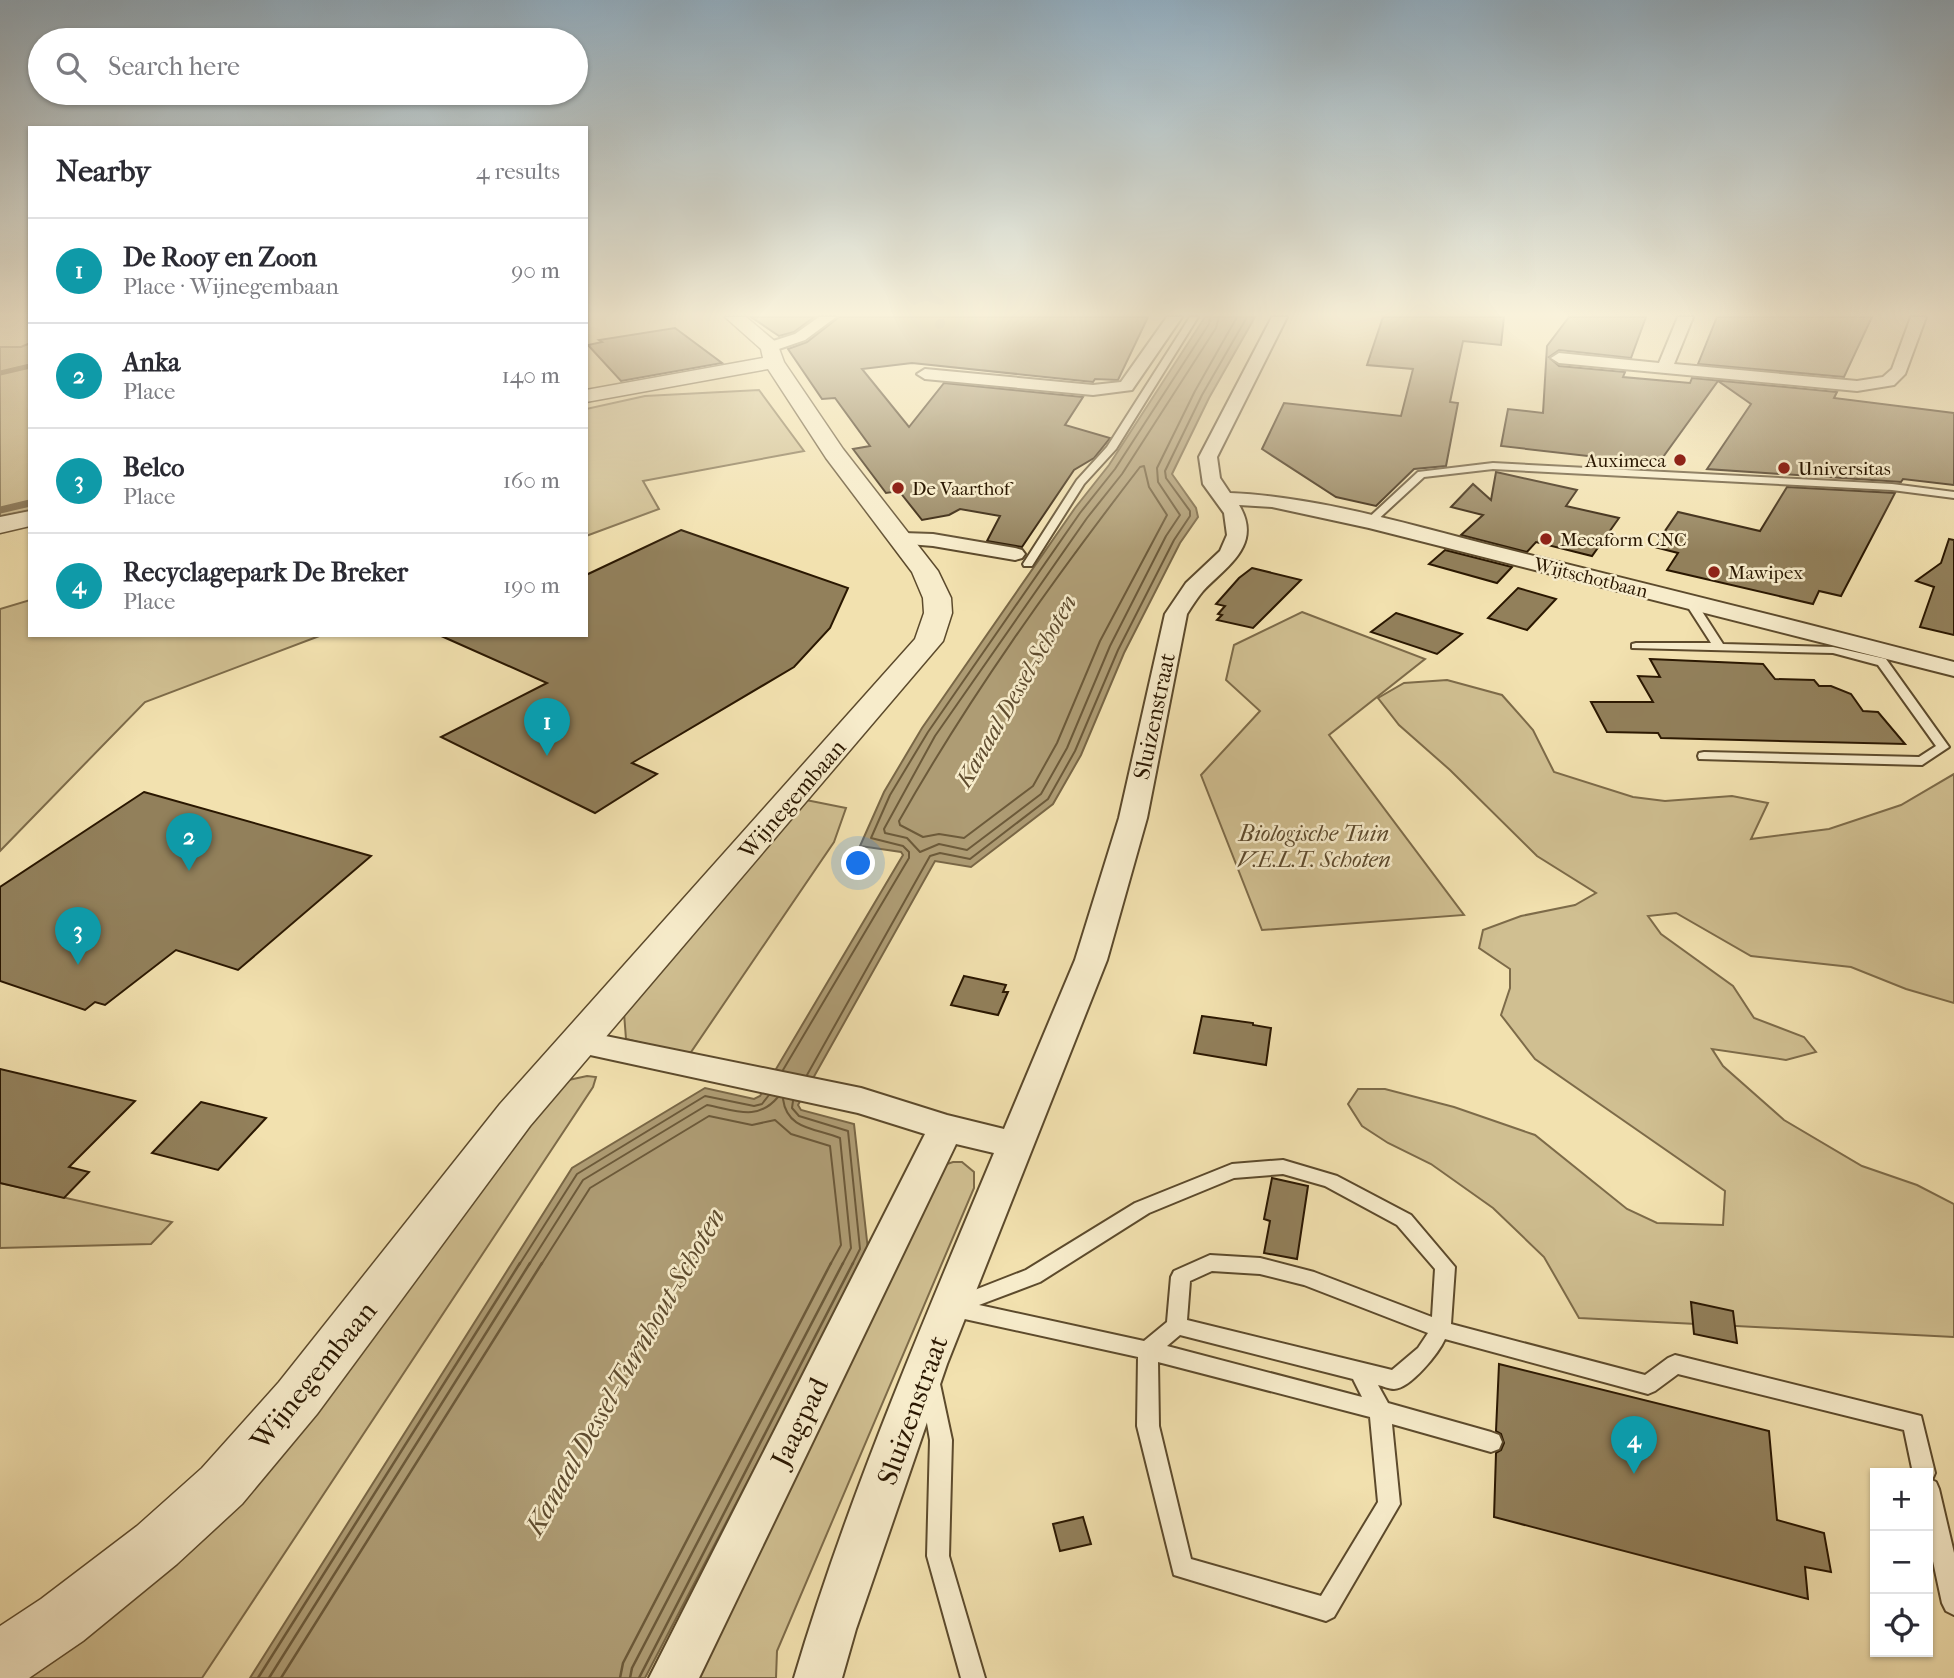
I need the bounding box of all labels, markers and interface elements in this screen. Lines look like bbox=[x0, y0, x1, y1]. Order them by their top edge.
search box bbox=[28, 28, 588, 105]
icon: search bbox=[52, 48, 90, 86]
text: Search here bbox=[108, 51, 240, 82]
text: Nearby bbox=[56, 154, 151, 189]
text: 4 results bbox=[476, 158, 560, 185]
text: De Rooy en Zoon bbox=[123, 242, 317, 273]
text: 1 bbox=[75, 257, 83, 284]
text: 90 m bbox=[511, 257, 560, 284]
text: Place · Wijnegembaan bbox=[123, 273, 339, 300]
text: Anka bbox=[123, 347, 180, 378]
text: 2 bbox=[73, 362, 85, 389]
text: 140 m bbox=[501, 362, 560, 389]
text: Place bbox=[123, 378, 175, 405]
place label: Auximeca bbox=[1584, 450, 1666, 472]
text: Belco bbox=[123, 452, 184, 483]
marker: Auximeca bbox=[1672, 452, 1688, 468]
place label: Universitas bbox=[1798, 458, 1891, 480]
marker: Universitas bbox=[1776, 460, 1792, 476]
text: 3 bbox=[74, 467, 84, 494]
text: 160 m bbox=[503, 467, 560, 494]
place label: De Vaarthof bbox=[912, 478, 1014, 500]
marker: De Vaarthof bbox=[890, 480, 906, 496]
text: Place bbox=[123, 483, 175, 510]
place label: Mecaform CNC bbox=[1560, 529, 1687, 551]
marker: Mecaform CNC bbox=[1538, 531, 1554, 547]
street label: Wijtschotbaan bbox=[1531, 553, 1650, 603]
text: Recyclagepark De Breker bbox=[123, 557, 408, 588]
place label: Mawipex bbox=[1728, 562, 1803, 584]
marker: Mawipex bbox=[1706, 564, 1722, 580]
text: 4 bbox=[72, 572, 86, 599]
text: 190 m bbox=[503, 572, 560, 599]
text: Place bbox=[123, 588, 175, 615]
water label: Kanaal Dessel-Schoten bbox=[949, 590, 1082, 794]
street label: Sluizenstraat bbox=[1128, 650, 1181, 782]
pin: 1 bbox=[524, 698, 570, 756]
street label: Wijnegembaan bbox=[733, 734, 852, 865]
pin: 2 bbox=[166, 813, 212, 871]
park label: Biologische Tuin V.E.L.T. Schoten bbox=[1237, 820, 1391, 873]
your location bbox=[841, 846, 875, 880]
pin: 3 bbox=[55, 907, 101, 965]
water label: Kanaal Dessel-Turnhout-Schoten bbox=[516, 1202, 732, 1542]
street label: Wijnegembaan bbox=[243, 1294, 383, 1457]
street label: Sluizenstraat bbox=[870, 1331, 955, 1489]
street label: Jaagpad bbox=[763, 1372, 835, 1474]
pin: 4 bbox=[1611, 1416, 1657, 1474]
map controls bbox=[1870, 1468, 1933, 1657]
button: + bbox=[1870, 1468, 1933, 1531]
button: − bbox=[1870, 1531, 1933, 1594]
button: locate bbox=[1870, 1594, 1933, 1657]

